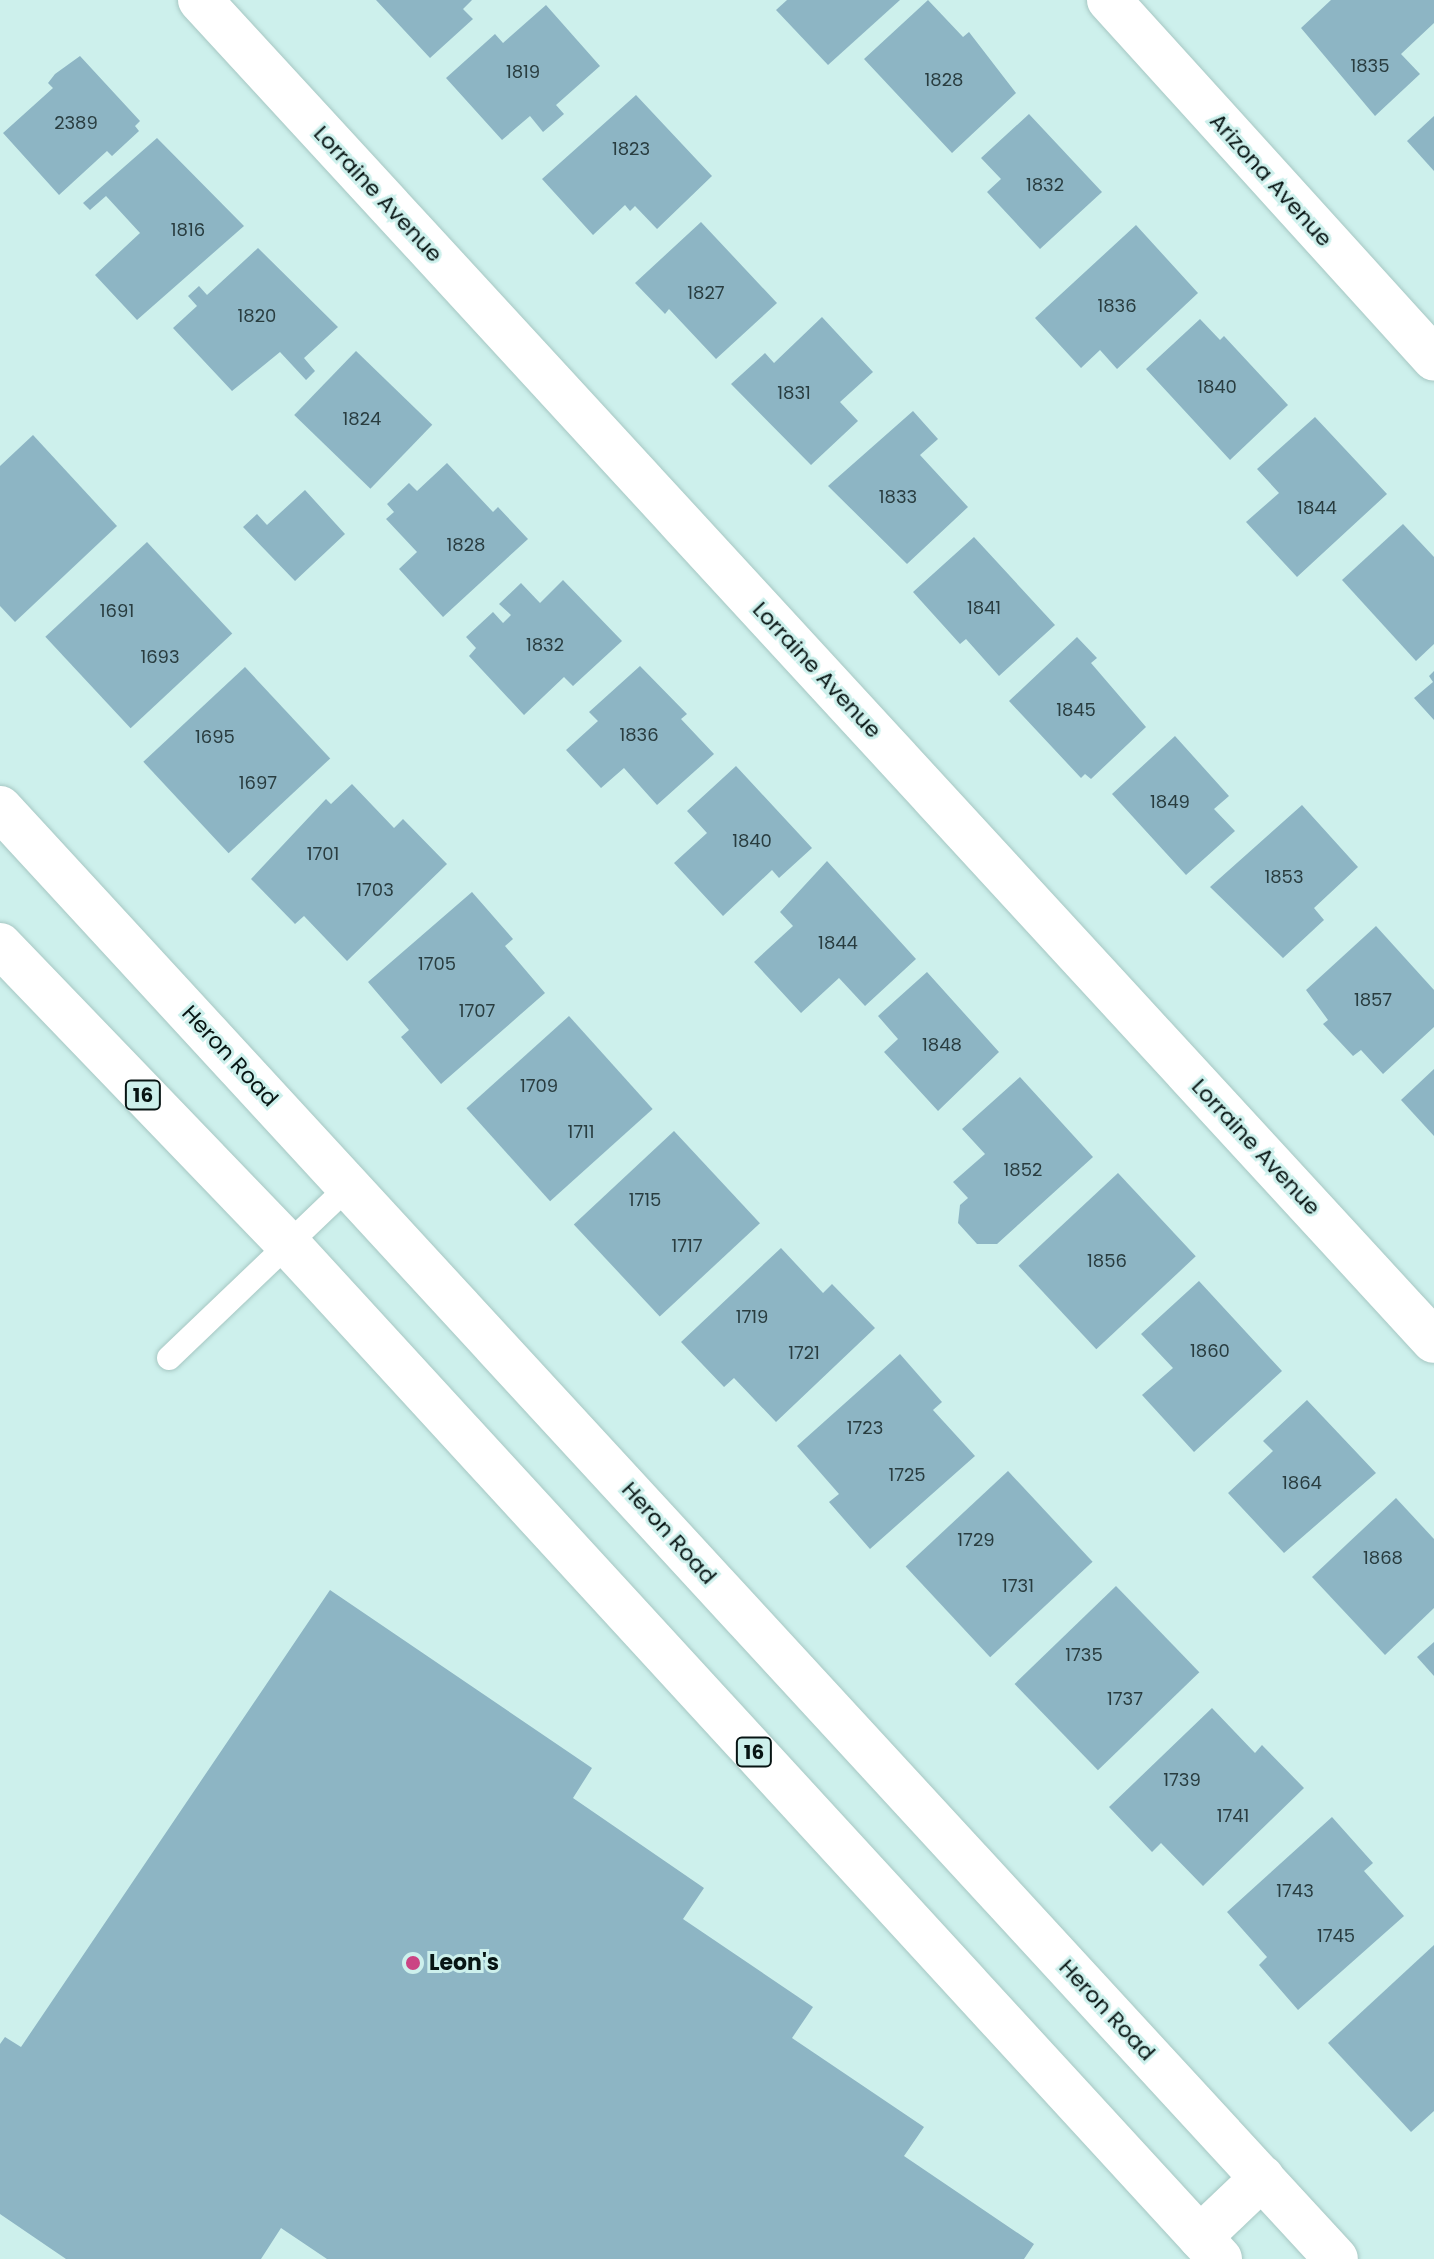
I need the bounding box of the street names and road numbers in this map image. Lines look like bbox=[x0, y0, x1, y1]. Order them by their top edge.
street label: Arizona Avenue bbox=[1204, 108, 1338, 252]
street label: Lorraine Avenue bbox=[308, 120, 448, 268]
street label: Lorraine Avenue bbox=[747, 596, 887, 744]
street label: Heron Road bbox=[177, 1000, 283, 1112]
street label: Lorraine Avenue bbox=[1186, 1073, 1326, 1221]
road number: 16 bbox=[123, 1079, 163, 1111]
street label: Heron Road bbox=[616, 1476, 722, 1590]
road number: 16 bbox=[734, 1736, 774, 1768]
street label: Heron Road bbox=[1054, 1954, 1160, 2066]

